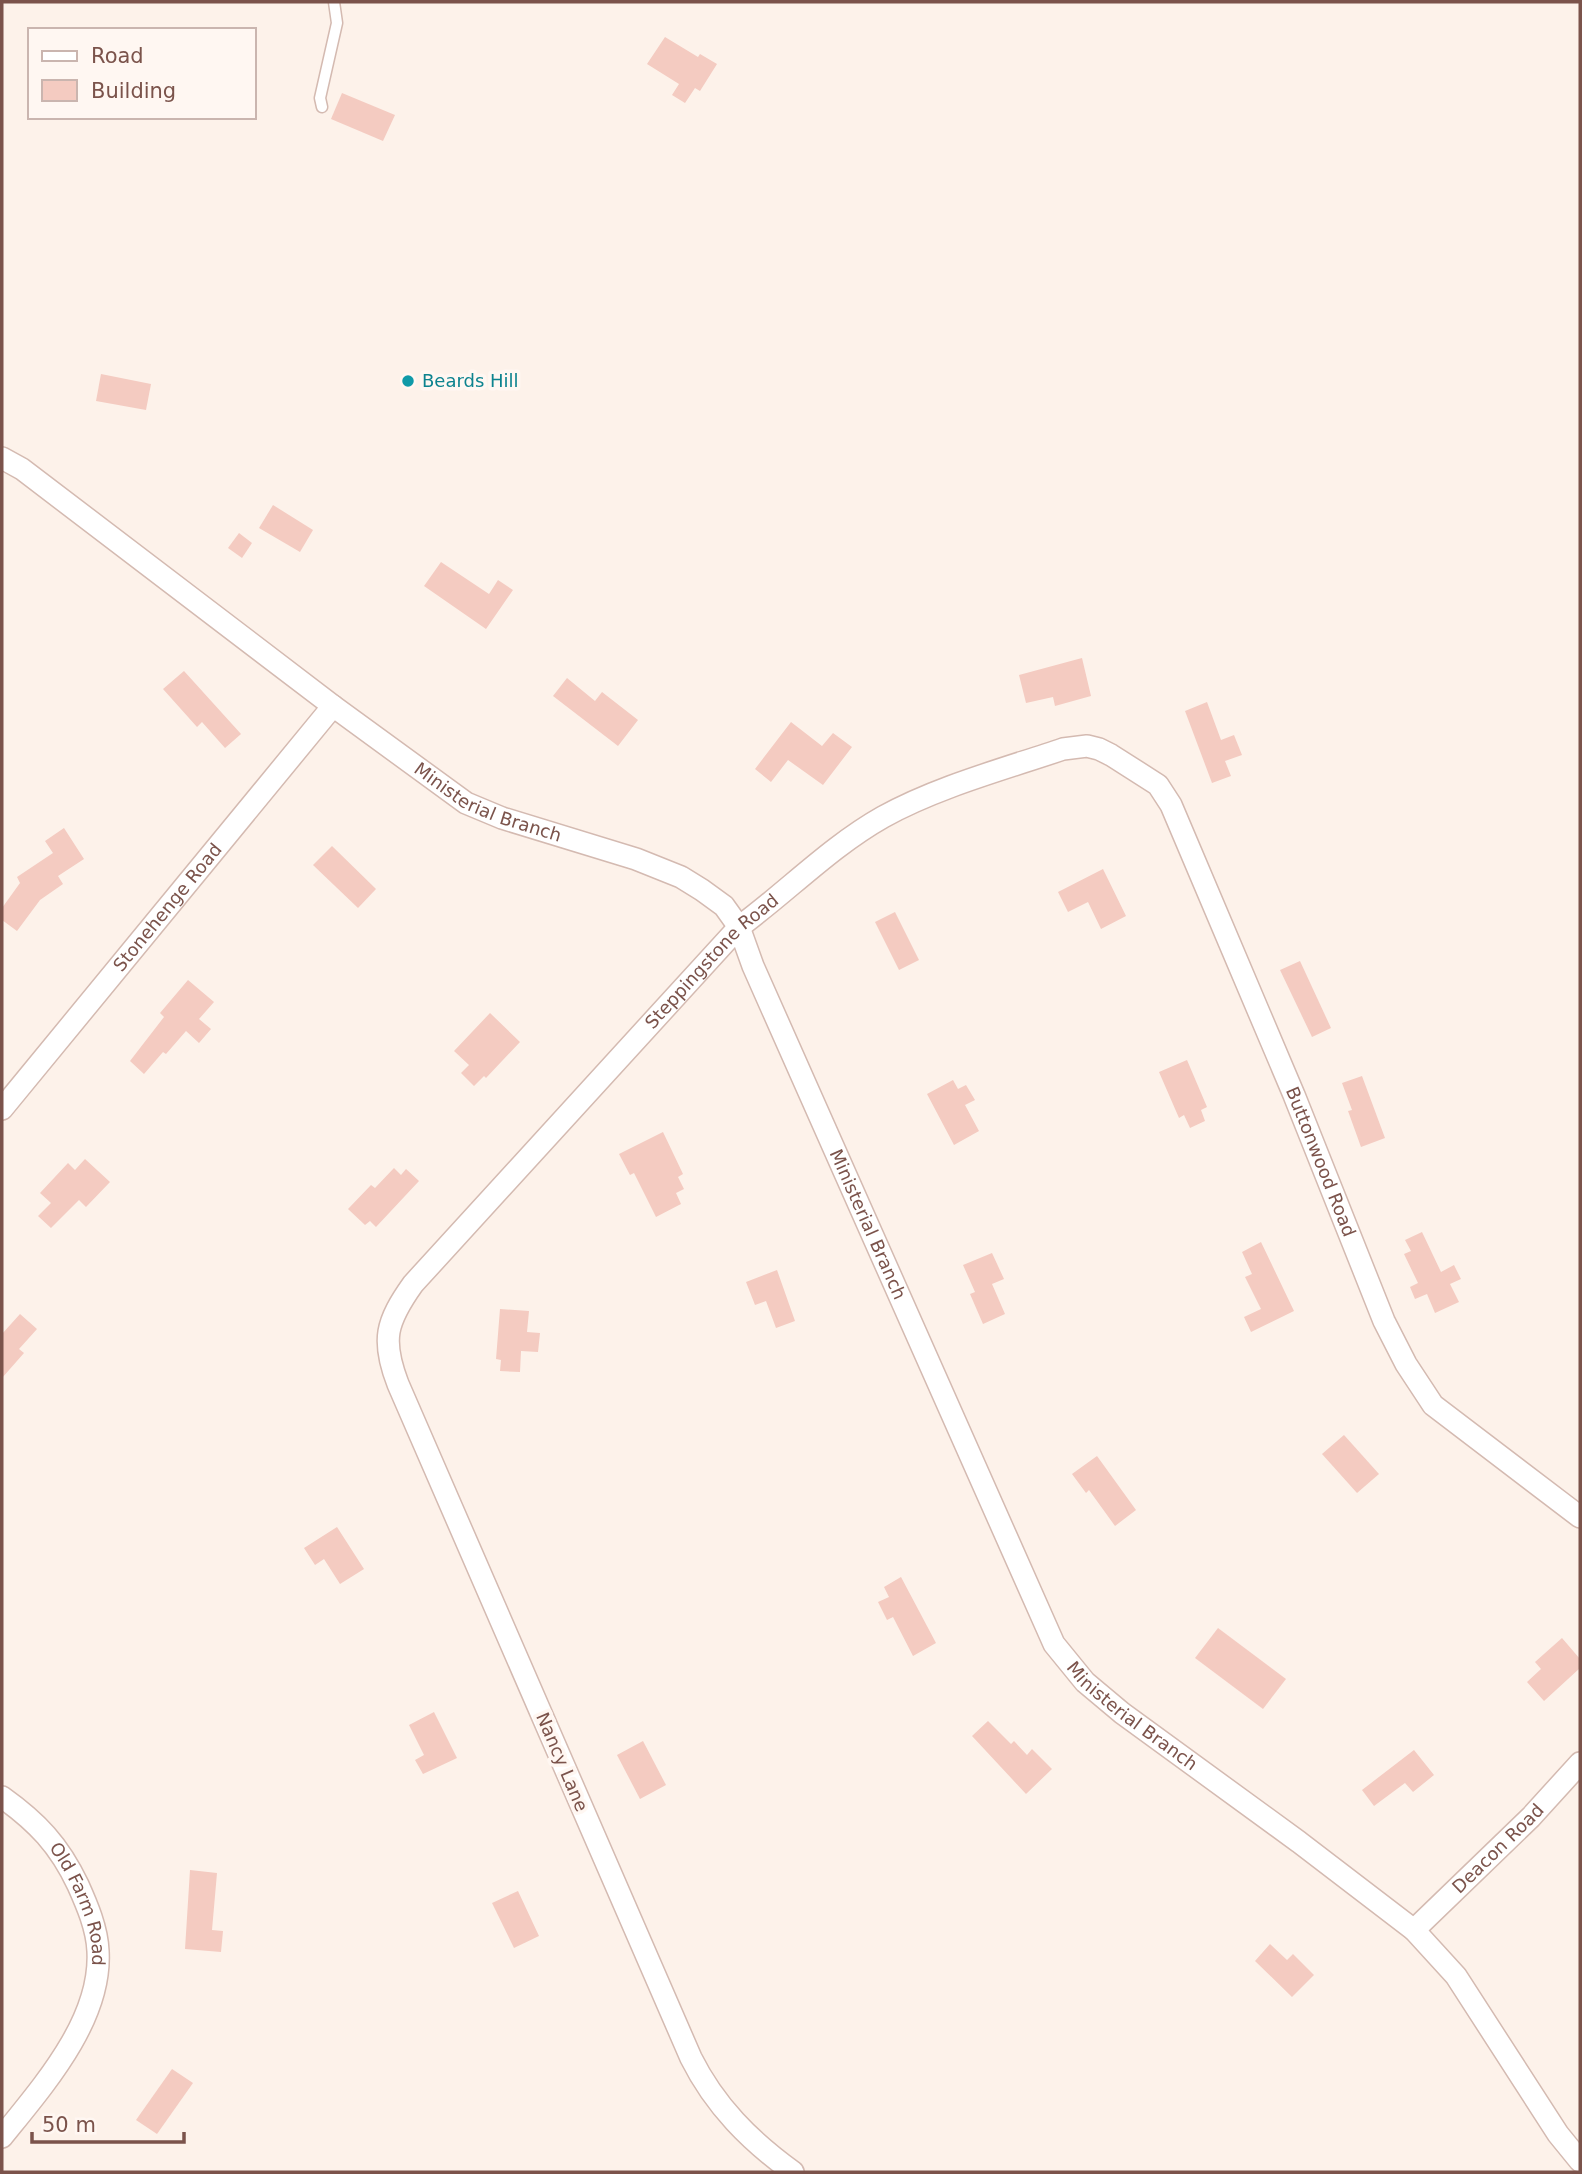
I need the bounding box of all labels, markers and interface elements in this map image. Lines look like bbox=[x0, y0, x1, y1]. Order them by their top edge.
legend bbox=[28, 28, 256, 119]
text: Road bbox=[91, 44, 144, 68]
text: Building bbox=[91, 79, 176, 103]
place label: Beards Hill bbox=[422, 370, 519, 391]
marker: Beards Hill bbox=[400, 373, 416, 389]
street label: Ministerial Branch bbox=[410, 758, 564, 846]
street label: Stonehenge Road bbox=[109, 839, 226, 975]
street label: Steppingstone Road bbox=[641, 889, 782, 1033]
street label: Buttonwood Road bbox=[1282, 1083, 1360, 1240]
street label: Ministerial Branch bbox=[826, 1146, 911, 1303]
street label: Ministerial Branch bbox=[1063, 1657, 1202, 1775]
street label: Nancy Lane bbox=[532, 1709, 593, 1815]
street label: Deacon Road bbox=[1448, 1799, 1548, 1897]
street label: Old Farm Road bbox=[45, 1838, 109, 1966]
scale bar bbox=[32, 2100, 184, 2144]
text: 50 m bbox=[42, 2113, 96, 2137]

